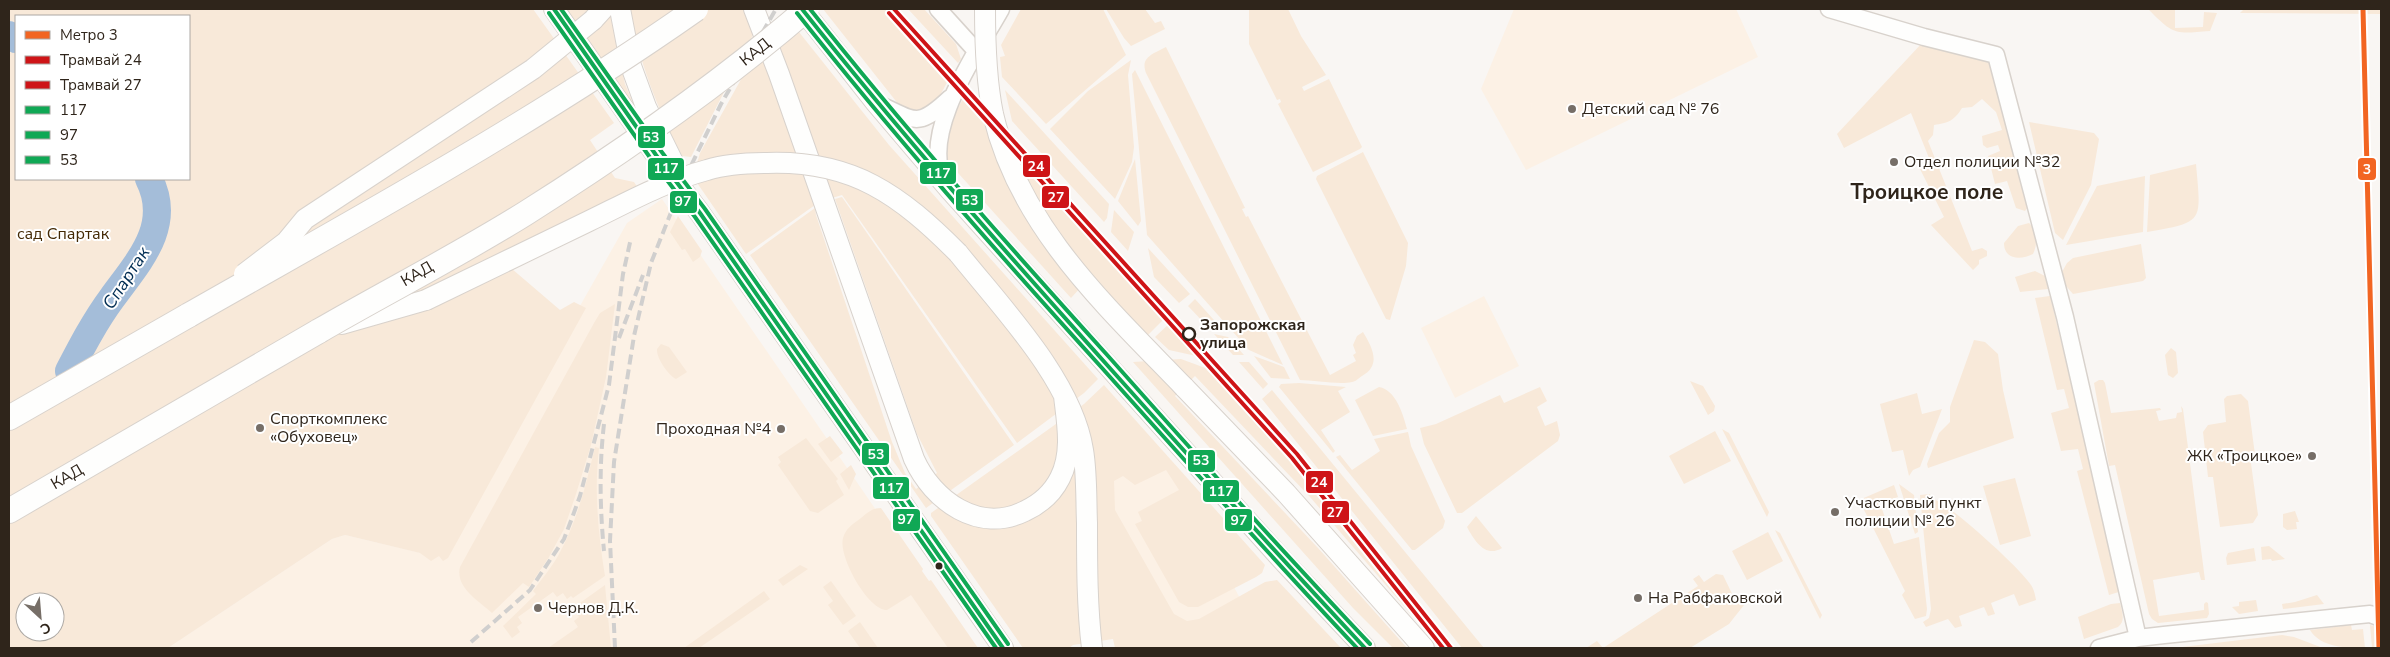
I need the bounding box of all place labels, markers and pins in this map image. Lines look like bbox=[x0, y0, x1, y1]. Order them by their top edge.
place label: Детский сад № 76 bbox=[1582, 98, 1719, 120]
marker: Детский сад № 76 bbox=[1566, 103, 1578, 115]
place label: Отдел полиции №32 bbox=[1904, 151, 2060, 173]
marker: Отдел полиции №32 bbox=[1888, 156, 1900, 168]
place label: Запорожская улица bbox=[1200, 314, 1305, 354]
marker: Запорожская улица bbox=[1182, 327, 1196, 341]
place label: Спорткомплекс «Обуховец» bbox=[270, 408, 387, 448]
place label: Проходная №4 bbox=[656, 418, 771, 440]
marker: Спорткомплекс «Обуховец» bbox=[254, 422, 266, 434]
marker: Проходная №4 bbox=[775, 423, 787, 435]
place label: ЖК «Троицкое» bbox=[2187, 445, 2302, 467]
marker: ЖК «Троицкое» bbox=[2306, 450, 2318, 462]
place label: Участковый пункт полиции № 26 bbox=[1844, 492, 1982, 532]
marker: Участковый пункт полиции № 26 bbox=[1829, 506, 1841, 518]
unlabelled marker bbox=[934, 561, 944, 571]
place label: На Рабфаковской bbox=[1648, 587, 1783, 609]
marker: На Рабфаковской bbox=[1632, 592, 1644, 604]
place label: Чернов Д.К. bbox=[548, 597, 638, 619]
marker: Чернов Д.К. bbox=[532, 602, 544, 614]

